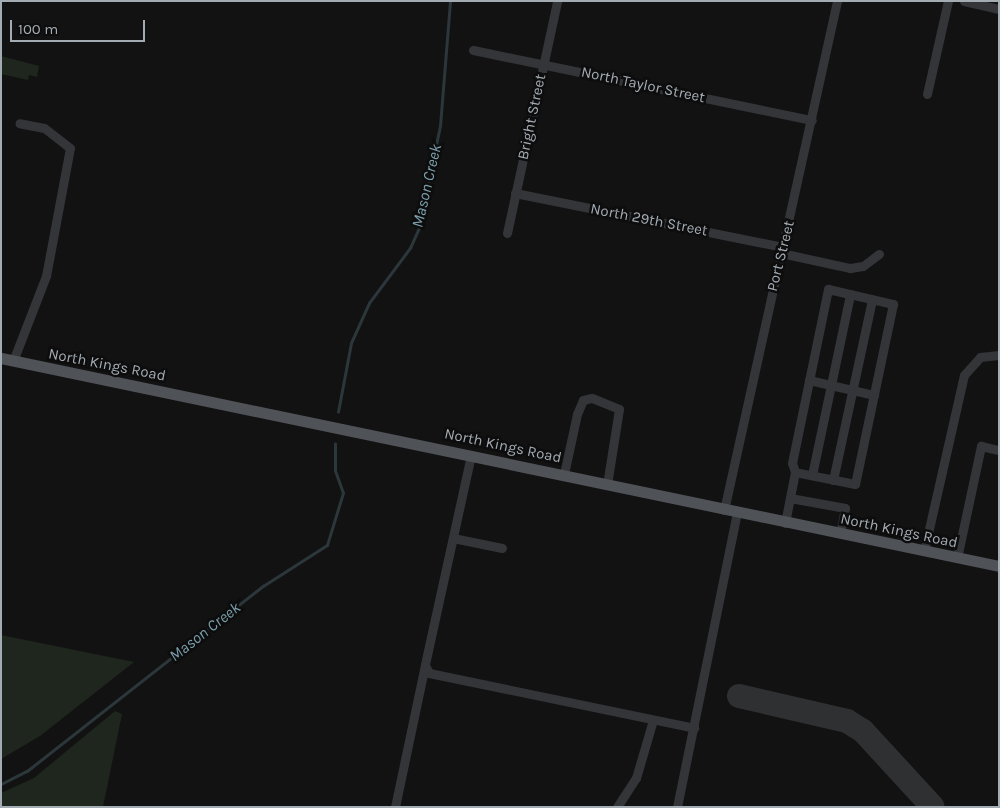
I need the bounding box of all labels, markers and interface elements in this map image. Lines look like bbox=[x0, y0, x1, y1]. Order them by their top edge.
scale bar bbox=[12, 10, 148, 42]
text: 100 m bbox=[18, 20, 58, 38]
street label: North Taylor Street bbox=[579, 63, 707, 107]
street label: Bright Street bbox=[514, 73, 550, 161]
water label: Mason Creek bbox=[408, 142, 446, 230]
street label: North 29th Street bbox=[589, 200, 709, 240]
street label: Port Street bbox=[764, 219, 798, 293]
street label: North Kings Road bbox=[47, 345, 167, 385]
street label: North Kings Road bbox=[443, 425, 563, 467]
street label: North Kings Road bbox=[839, 510, 959, 552]
water label: Mason Creek bbox=[166, 598, 244, 666]

